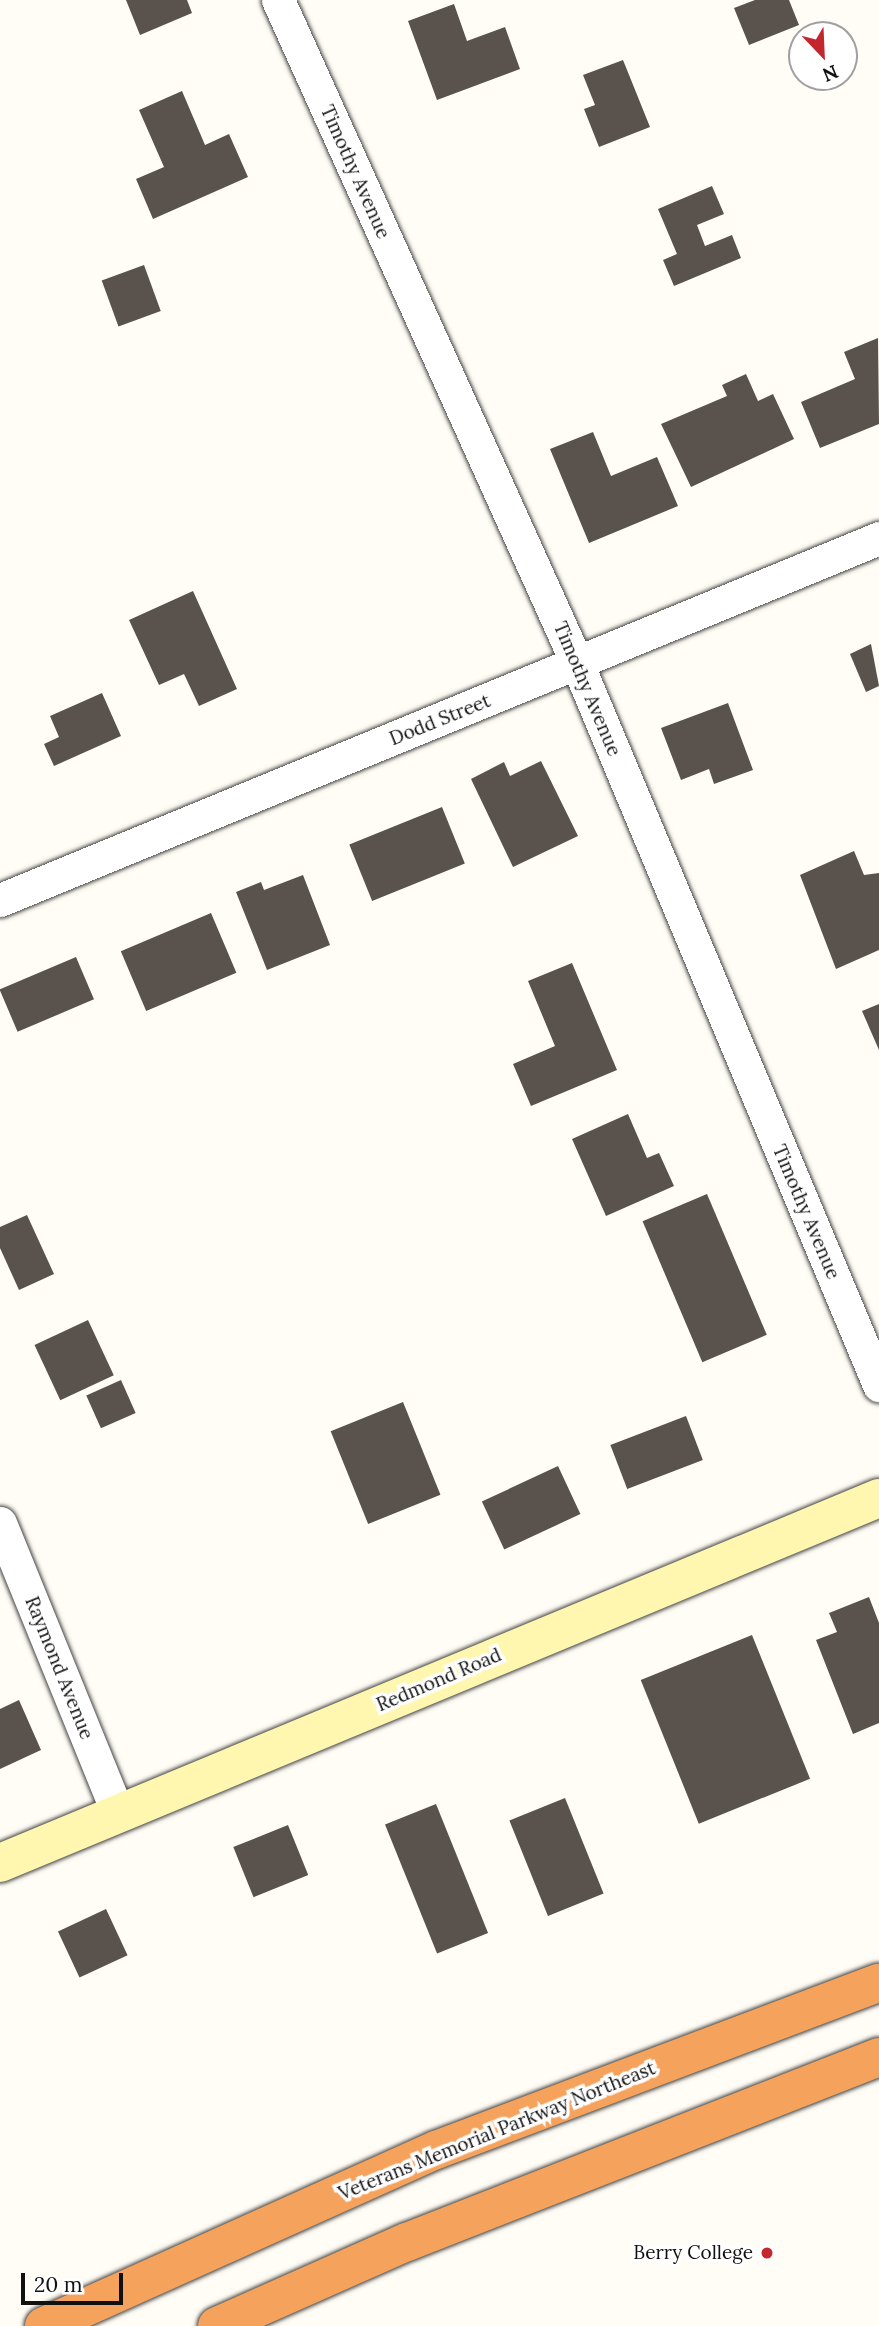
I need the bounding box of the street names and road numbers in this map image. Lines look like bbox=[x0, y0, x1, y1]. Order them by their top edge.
street label: Timothy Avenue bbox=[315, 102, 395, 242]
street label: Timothy Avenue bbox=[548, 618, 626, 760]
street label: Dodd Street bbox=[386, 689, 494, 751]
street label: Timothy Avenue bbox=[767, 1141, 845, 1283]
street label: Raymond Avenue bbox=[20, 1593, 98, 1743]
street label: Redmond Road bbox=[373, 1643, 505, 1717]
street label: Veterans Memorial Parkway Northeast bbox=[335, 2057, 659, 2205]

